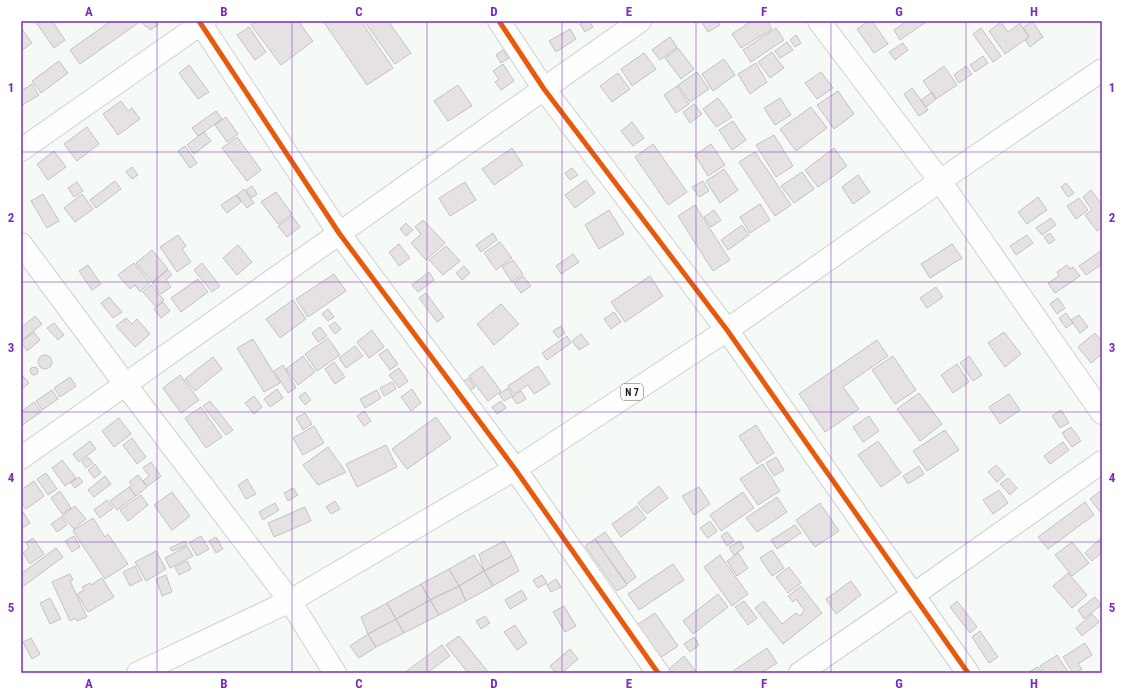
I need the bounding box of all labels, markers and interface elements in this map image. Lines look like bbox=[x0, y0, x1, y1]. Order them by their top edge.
text: A bbox=[85, 4, 93, 19]
text: B bbox=[220, 4, 228, 19]
text: C bbox=[355, 4, 363, 19]
text: D bbox=[490, 4, 498, 19]
text: E bbox=[626, 4, 633, 19]
text: F bbox=[761, 4, 767, 19]
text: G bbox=[895, 4, 903, 19]
text: H bbox=[1030, 4, 1038, 19]
text: 1 bbox=[8, 80, 14, 95]
text: 1 bbox=[1109, 80, 1115, 95]
text: 2 bbox=[8, 210, 15, 225]
text: 2 bbox=[1109, 210, 1116, 225]
text: 3 bbox=[8, 340, 14, 355]
text: 3 bbox=[1109, 340, 1115, 355]
road number: N 7 bbox=[621, 384, 643, 400]
text: 4 bbox=[8, 470, 15, 485]
text: 4 bbox=[1109, 470, 1116, 485]
text: 5 bbox=[8, 600, 15, 615]
text: 5 bbox=[1109, 600, 1116, 615]
text: A bbox=[85, 676, 93, 691]
text: B bbox=[220, 676, 228, 691]
text: C bbox=[355, 676, 363, 691]
text: D bbox=[490, 676, 498, 691]
text: E bbox=[626, 676, 633, 691]
text: F bbox=[761, 676, 767, 691]
text: G bbox=[895, 676, 903, 691]
text: H bbox=[1030, 676, 1038, 691]

